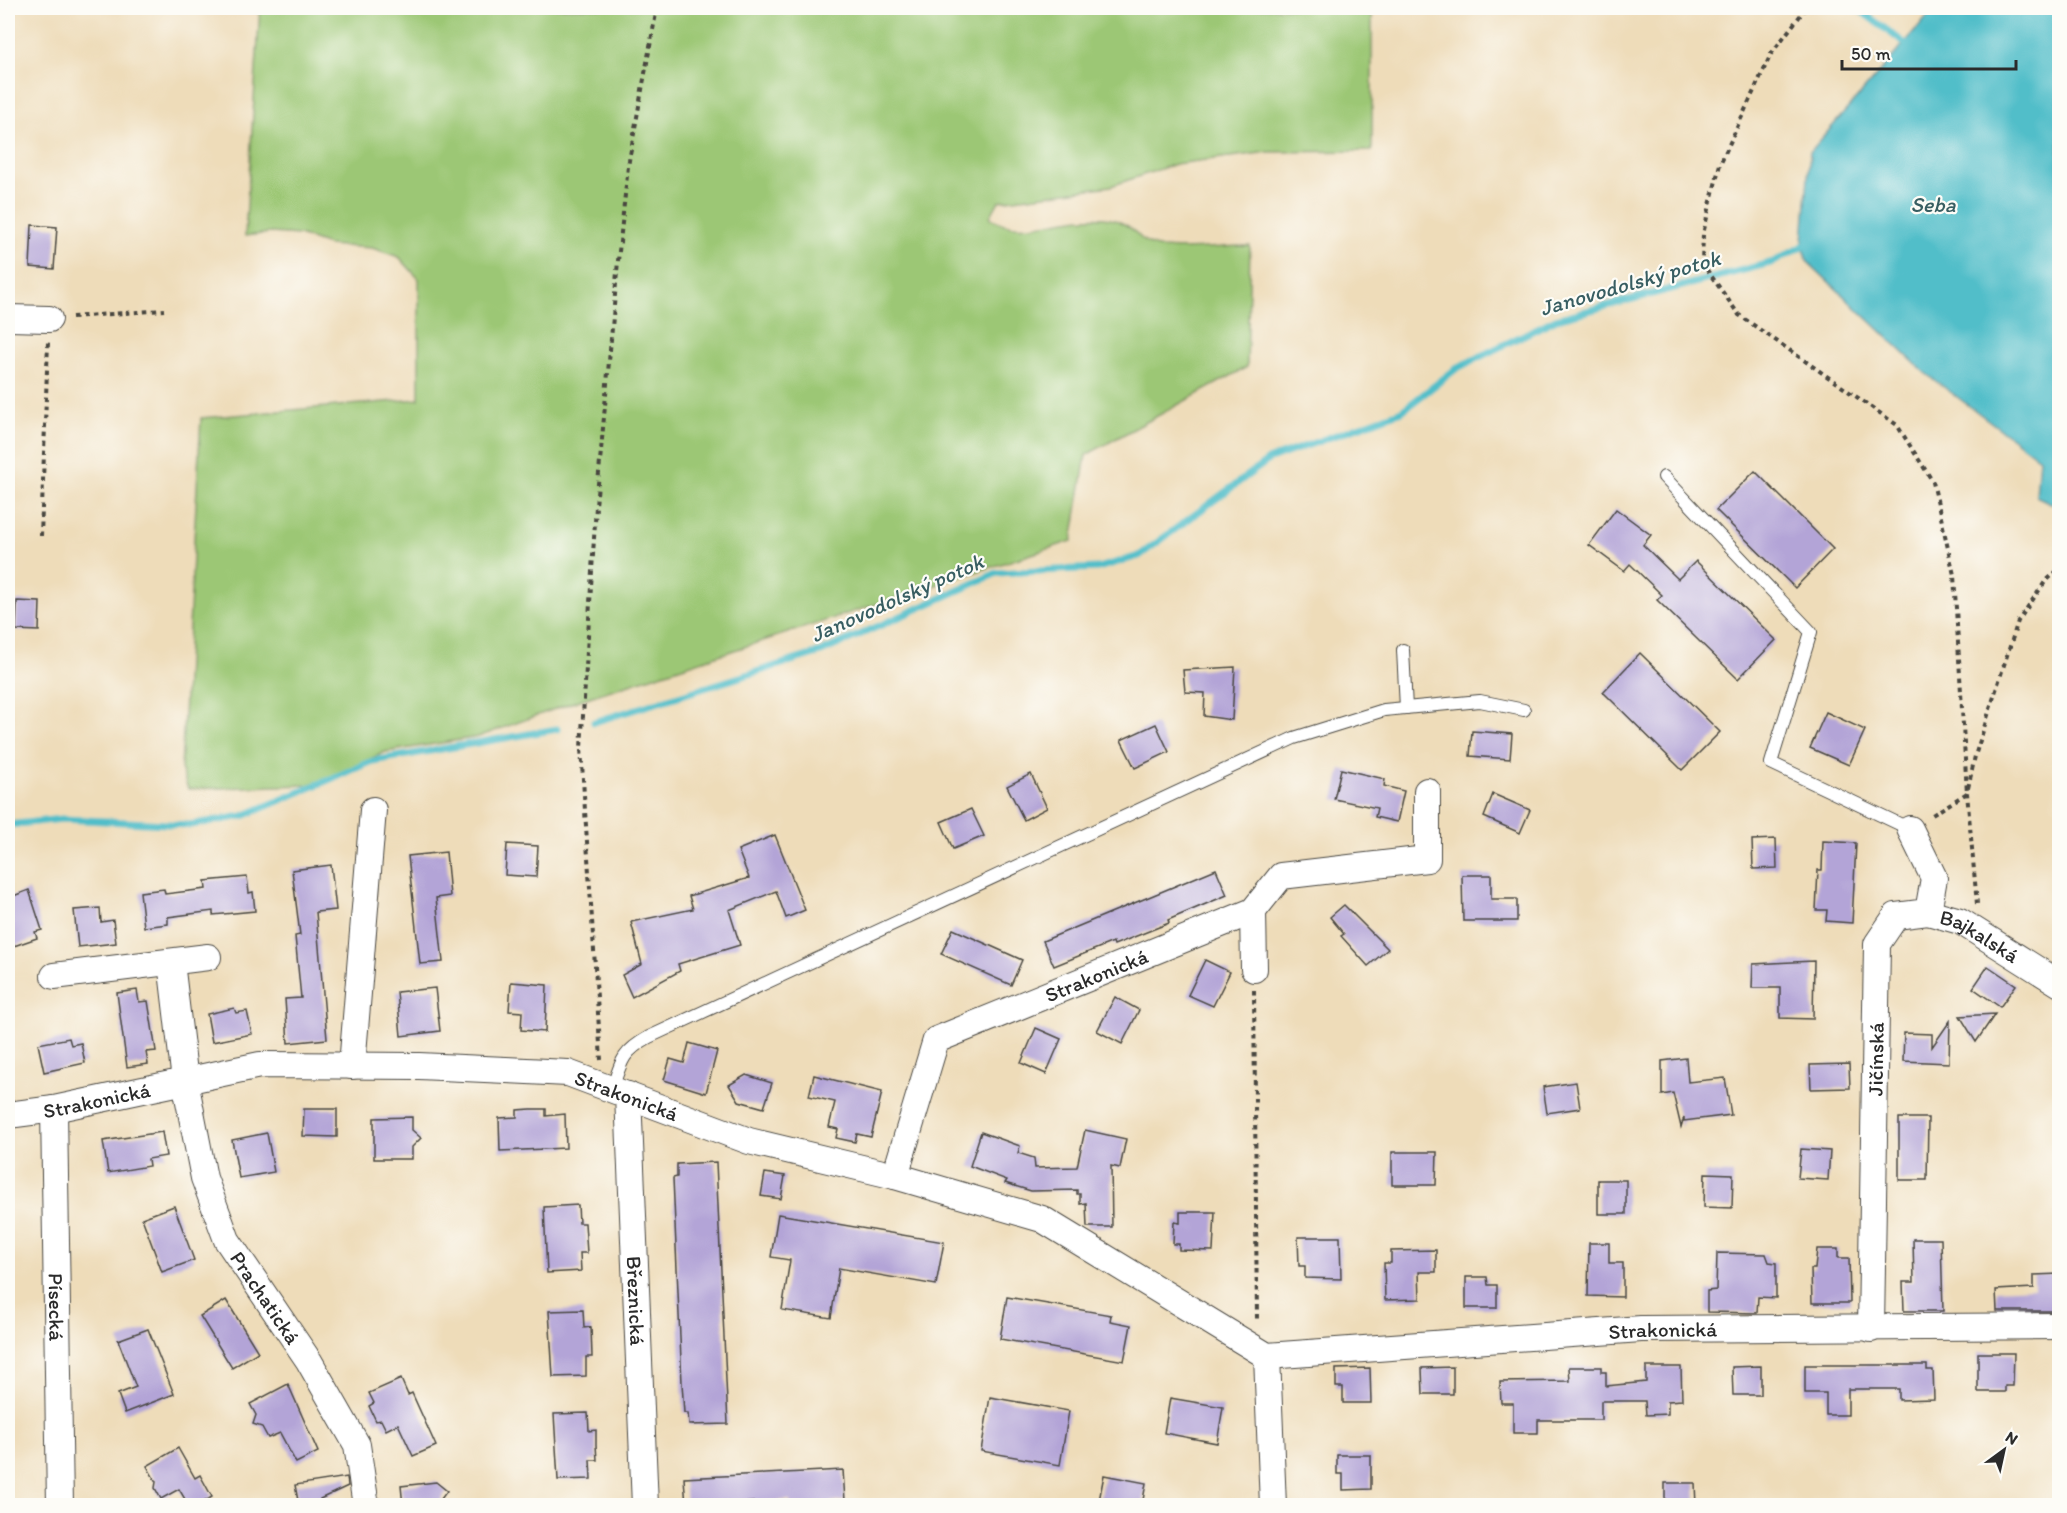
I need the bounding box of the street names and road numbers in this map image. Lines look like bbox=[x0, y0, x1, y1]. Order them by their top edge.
street label: Bajkalská bbox=[1937, 904, 2024, 968]
street label: Strakonická bbox=[1041, 943, 1151, 1007]
street label: Jičínská bbox=[1862, 1022, 1888, 1096]
street label: Strakonická bbox=[572, 1064, 682, 1126]
street label: Strakonická bbox=[42, 1076, 152, 1123]
street label: Prachatická bbox=[225, 1246, 306, 1349]
street label: Březnická bbox=[622, 1255, 651, 1346]
street label: Písecká bbox=[44, 1273, 70, 1341]
street label: Strakonická bbox=[1608, 1316, 1717, 1344]

